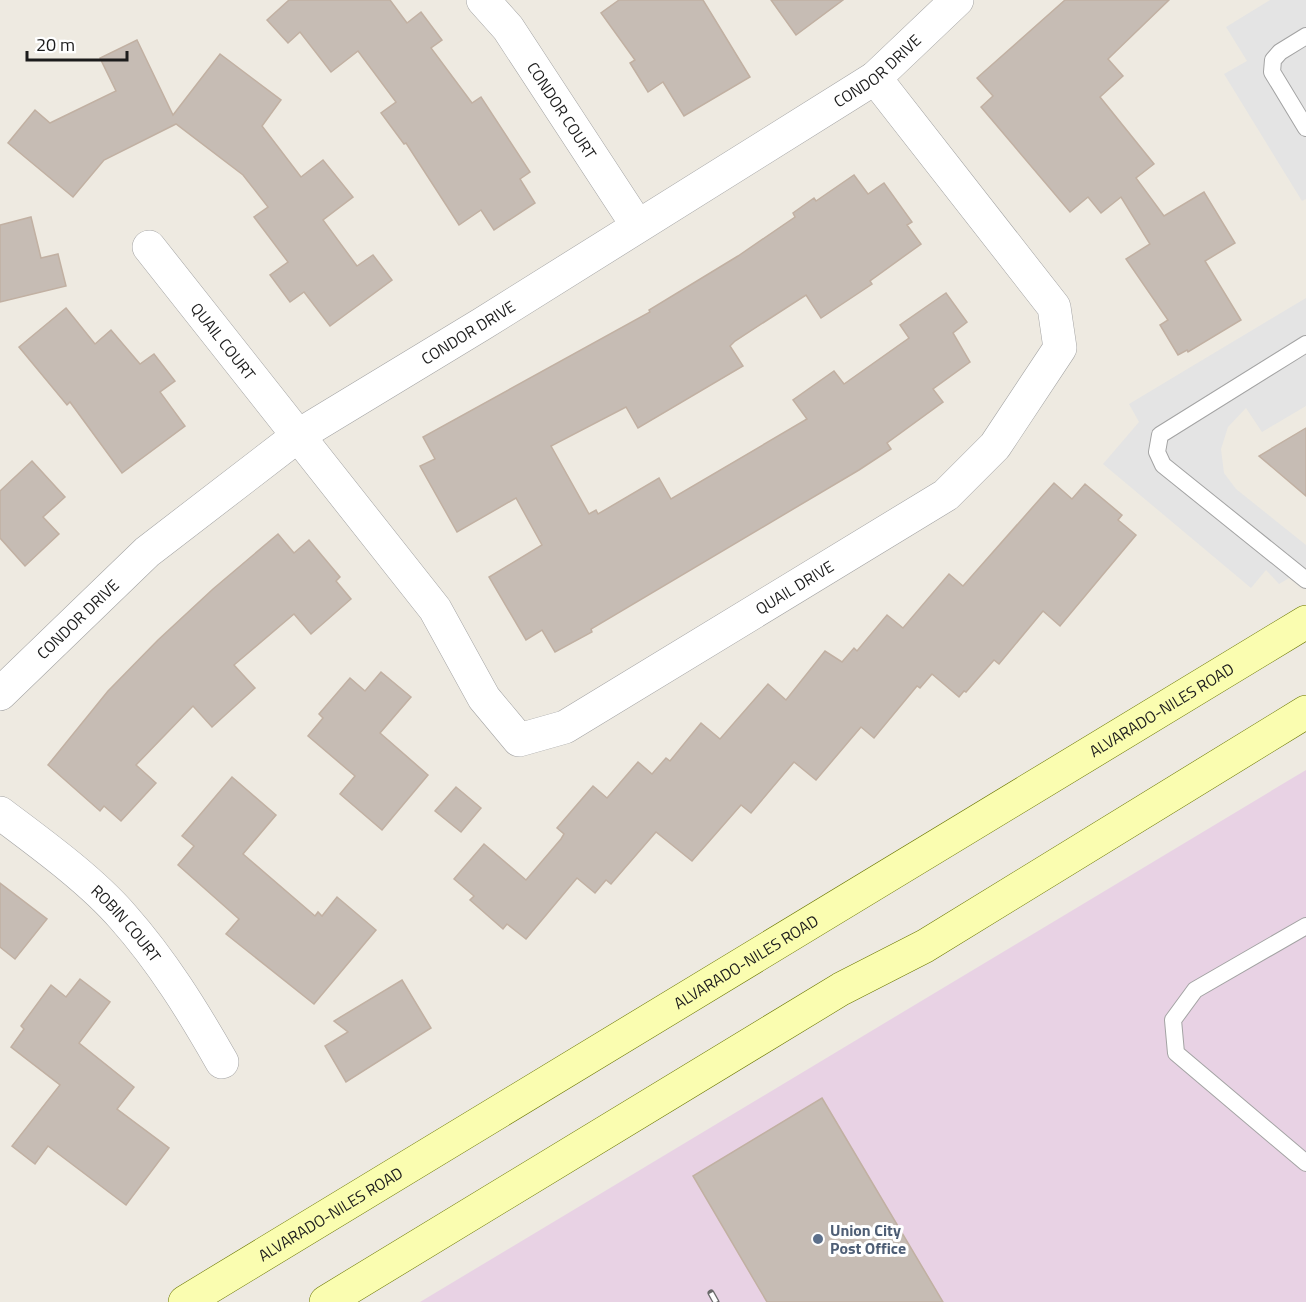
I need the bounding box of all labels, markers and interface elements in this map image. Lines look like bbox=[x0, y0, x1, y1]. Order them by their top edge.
scale bar bbox=[27, 24, 128, 62]
street label: CONDOR DRIVE bbox=[829, 28, 926, 113]
text: 20 m bbox=[36, 31, 75, 58]
street label: CONDOR COURT bbox=[521, 57, 603, 164]
street label: CONDOR DRIVE bbox=[416, 294, 520, 370]
street label: QUAIL COURT bbox=[185, 297, 262, 386]
street label: QUAIL DRIVE bbox=[751, 554, 838, 620]
street label: CONDOR DRIVE bbox=[31, 573, 124, 665]
street label: ALVARADO-NILES ROAD bbox=[1084, 657, 1238, 763]
street label: ROBIN COURT bbox=[86, 879, 167, 967]
street label: ALVARADO-NILES ROAD bbox=[669, 909, 823, 1015]
street label: ALVARADO-NILES ROAD bbox=[253, 1161, 407, 1267]
place label: Union City Post Office bbox=[830, 1218, 906, 1260]
marker: Union City Post Office bbox=[811, 1232, 825, 1246]

